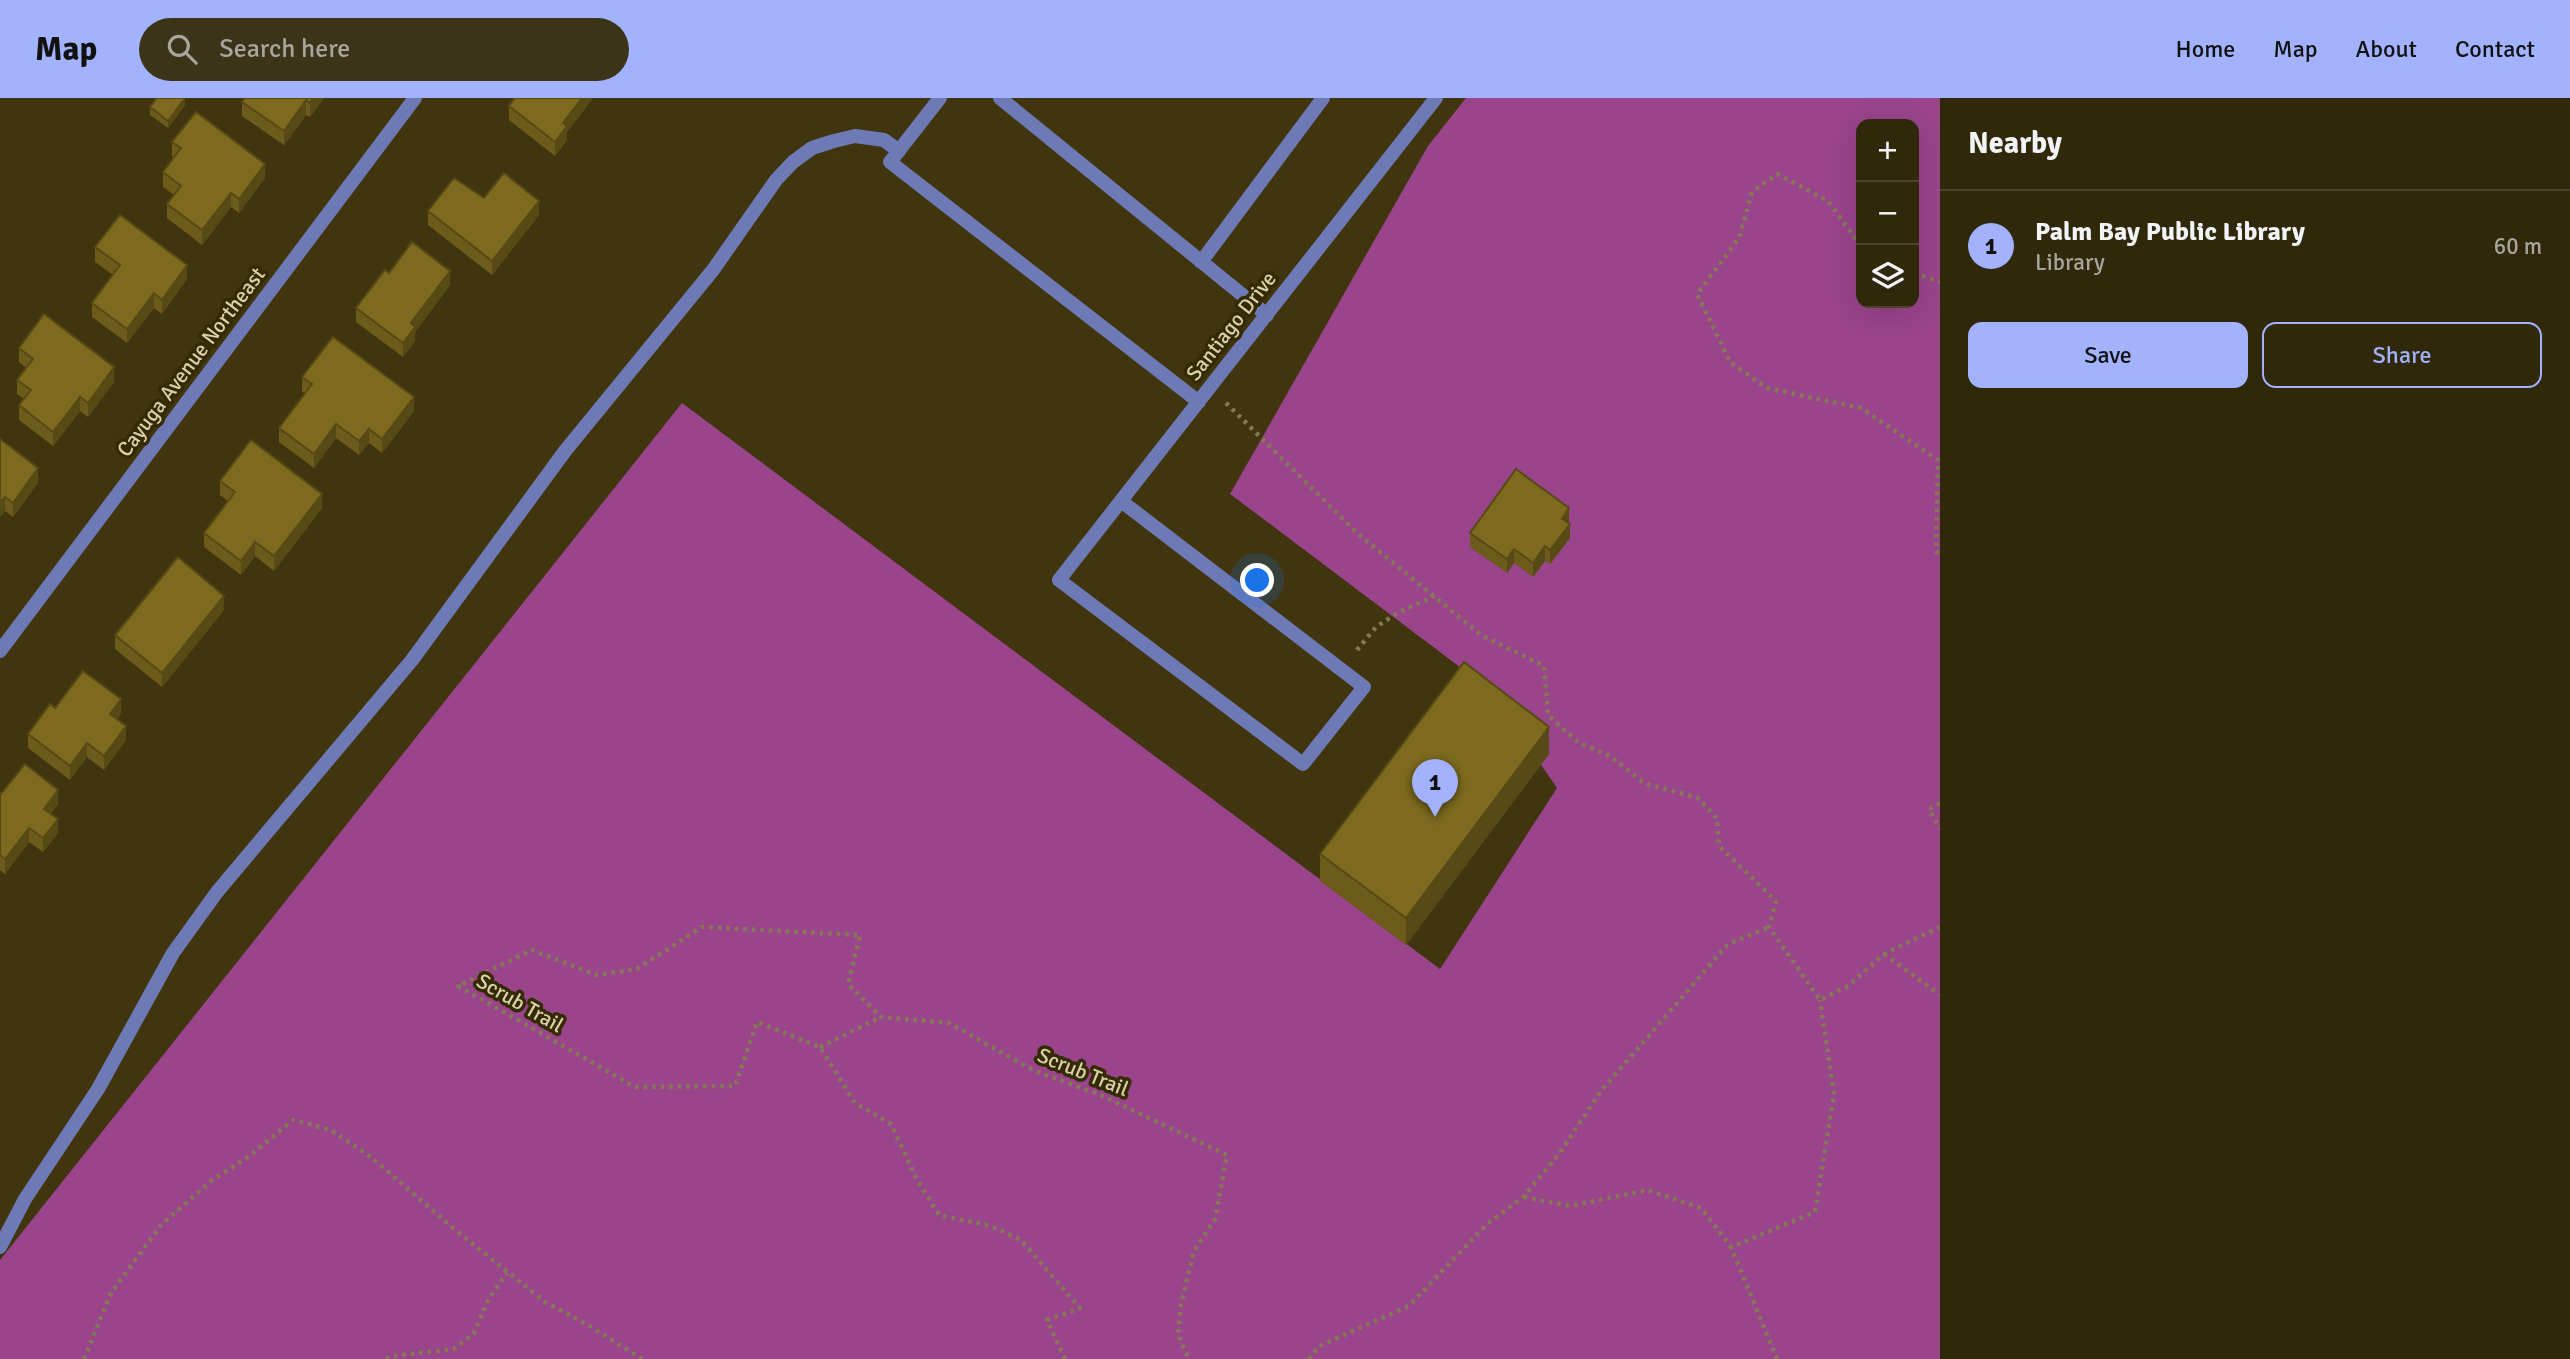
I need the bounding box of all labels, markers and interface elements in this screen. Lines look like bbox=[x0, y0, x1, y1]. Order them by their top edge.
search box bbox=[139, 18, 629, 81]
text: Map bbox=[35, 29, 97, 70]
icon: search bbox=[163, 30, 201, 68]
text: Search here bbox=[219, 33, 350, 65]
text: Home bbox=[2175, 34, 2235, 64]
text: Map bbox=[2273, 34, 2318, 64]
text: About bbox=[2356, 34, 2417, 64]
text: Contact bbox=[2455, 34, 2535, 64]
map controls bbox=[1856, 119, 1919, 308]
button: + bbox=[1856, 119, 1919, 182]
text: Nearby bbox=[1968, 125, 2062, 162]
button: − bbox=[1856, 182, 1919, 245]
text: Palm Bay Public Library bbox=[2035, 216, 2305, 248]
text: 1 bbox=[1985, 232, 1997, 261]
text: 60 m bbox=[2494, 232, 2542, 261]
button: layers bbox=[1856, 245, 1919, 308]
text: Library bbox=[2035, 248, 2105, 277]
street label: Cayuga Avenue Northeast bbox=[111, 262, 271, 462]
street label: Santiago Drive bbox=[1180, 266, 1282, 386]
button: Save bbox=[1968, 322, 2248, 388]
button: Share bbox=[2262, 322, 2542, 388]
your location bbox=[1240, 563, 1274, 597]
pin: 1 bbox=[1412, 759, 1458, 817]
street label: Scrub Trail bbox=[472, 968, 568, 1038]
street label: Scrub Trail bbox=[1034, 1042, 1132, 1102]

